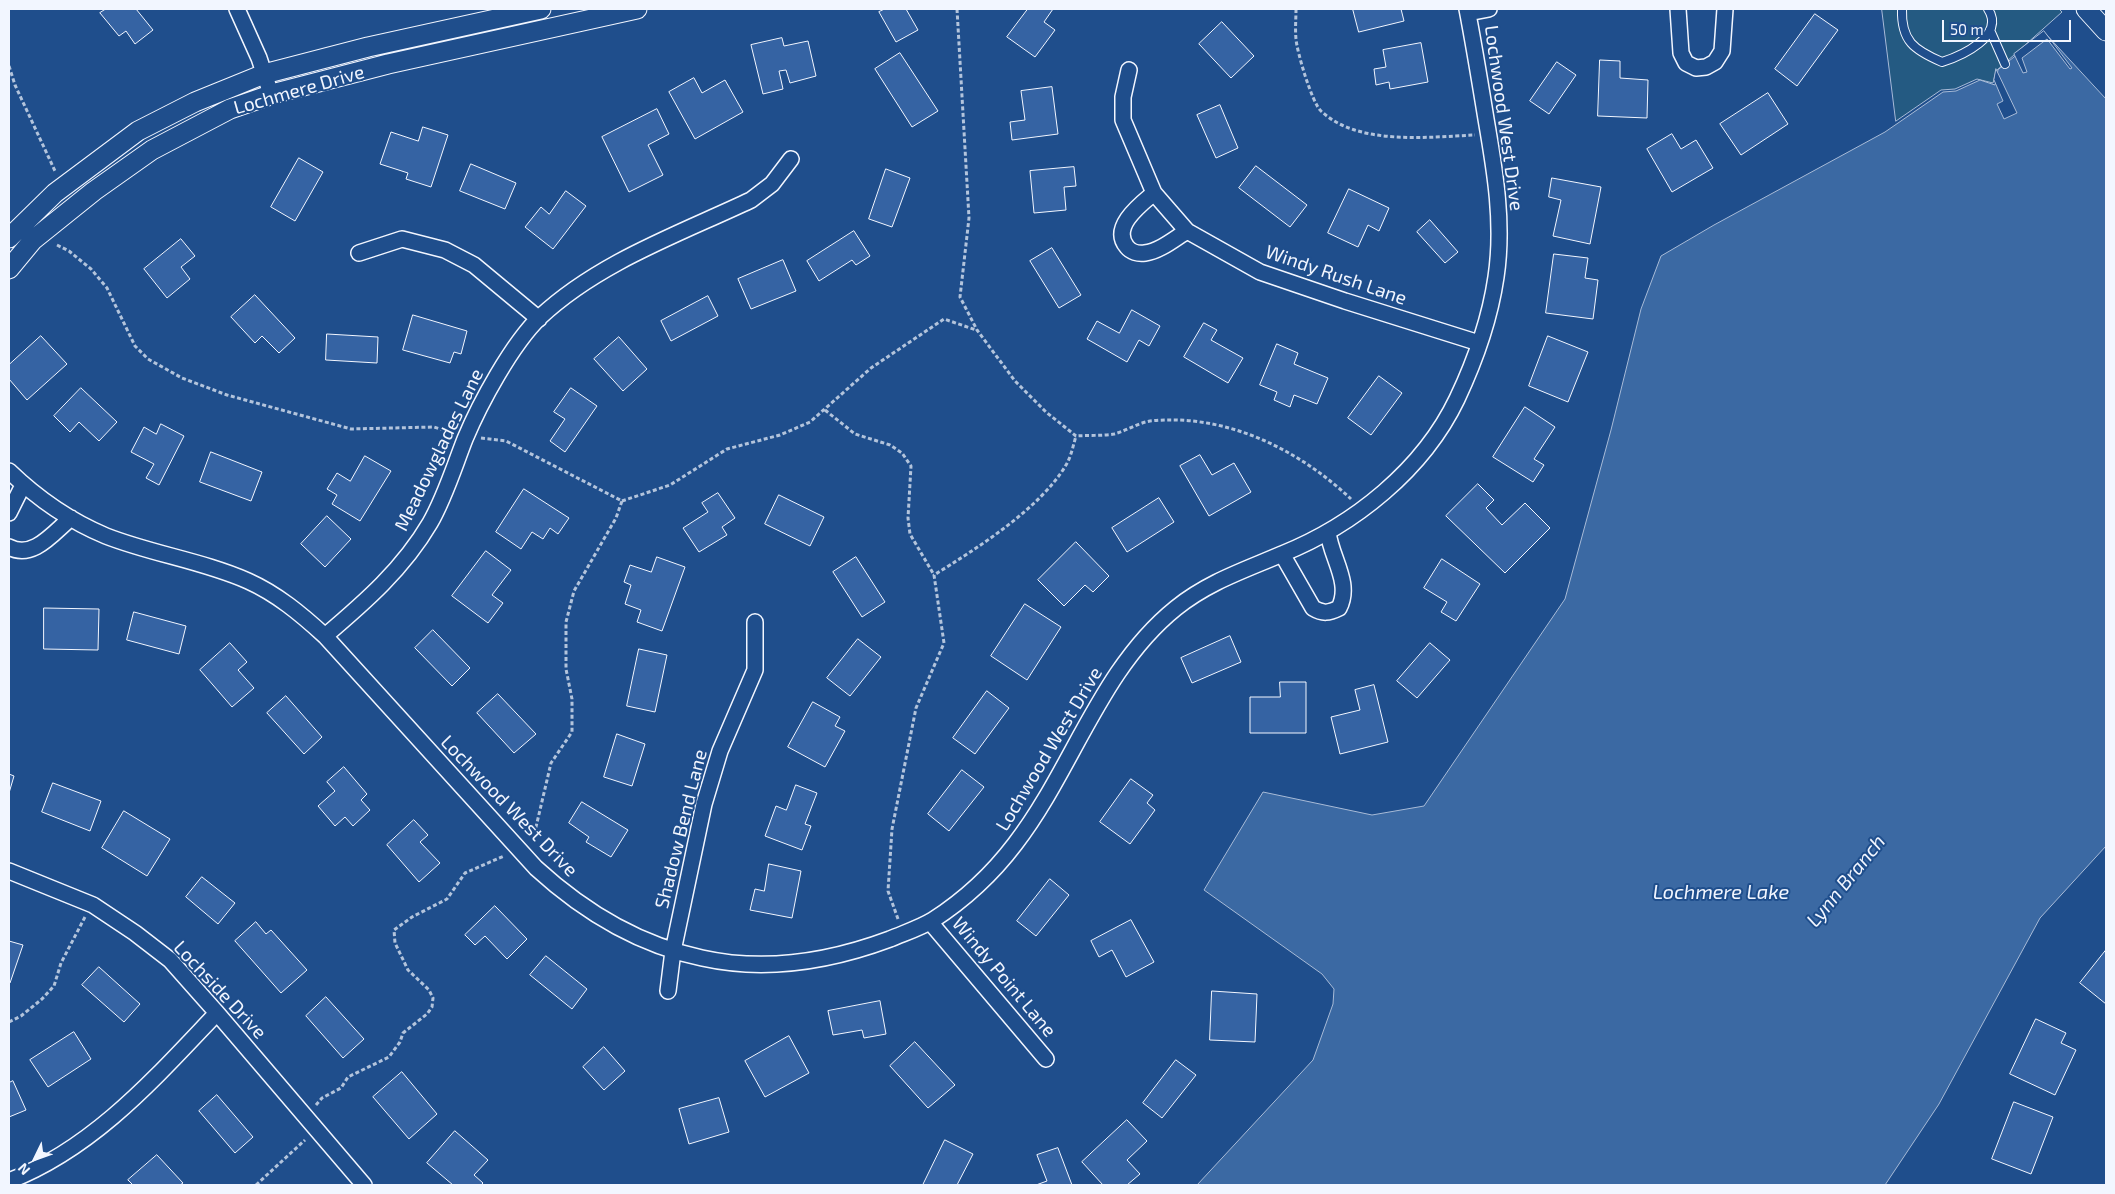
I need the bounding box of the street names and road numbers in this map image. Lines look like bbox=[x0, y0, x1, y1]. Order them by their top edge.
street label: Lochwood West Drive bbox=[1480, 24, 1528, 212]
street label: Lochmere Drive bbox=[231, 60, 367, 120]
street label: Windy Rush Lane bbox=[1262, 240, 1410, 310]
street label: Meadowglades Lane bbox=[390, 365, 488, 535]
street label: Lochwood West Drive bbox=[991, 663, 1107, 835]
street label: Lochwood West Drive bbox=[436, 731, 582, 881]
street label: Shadow Bend Lane bbox=[650, 747, 712, 911]
street label: Windy Point Lane bbox=[947, 912, 1061, 1042]
street label: Lochside Drive bbox=[169, 936, 271, 1044]

